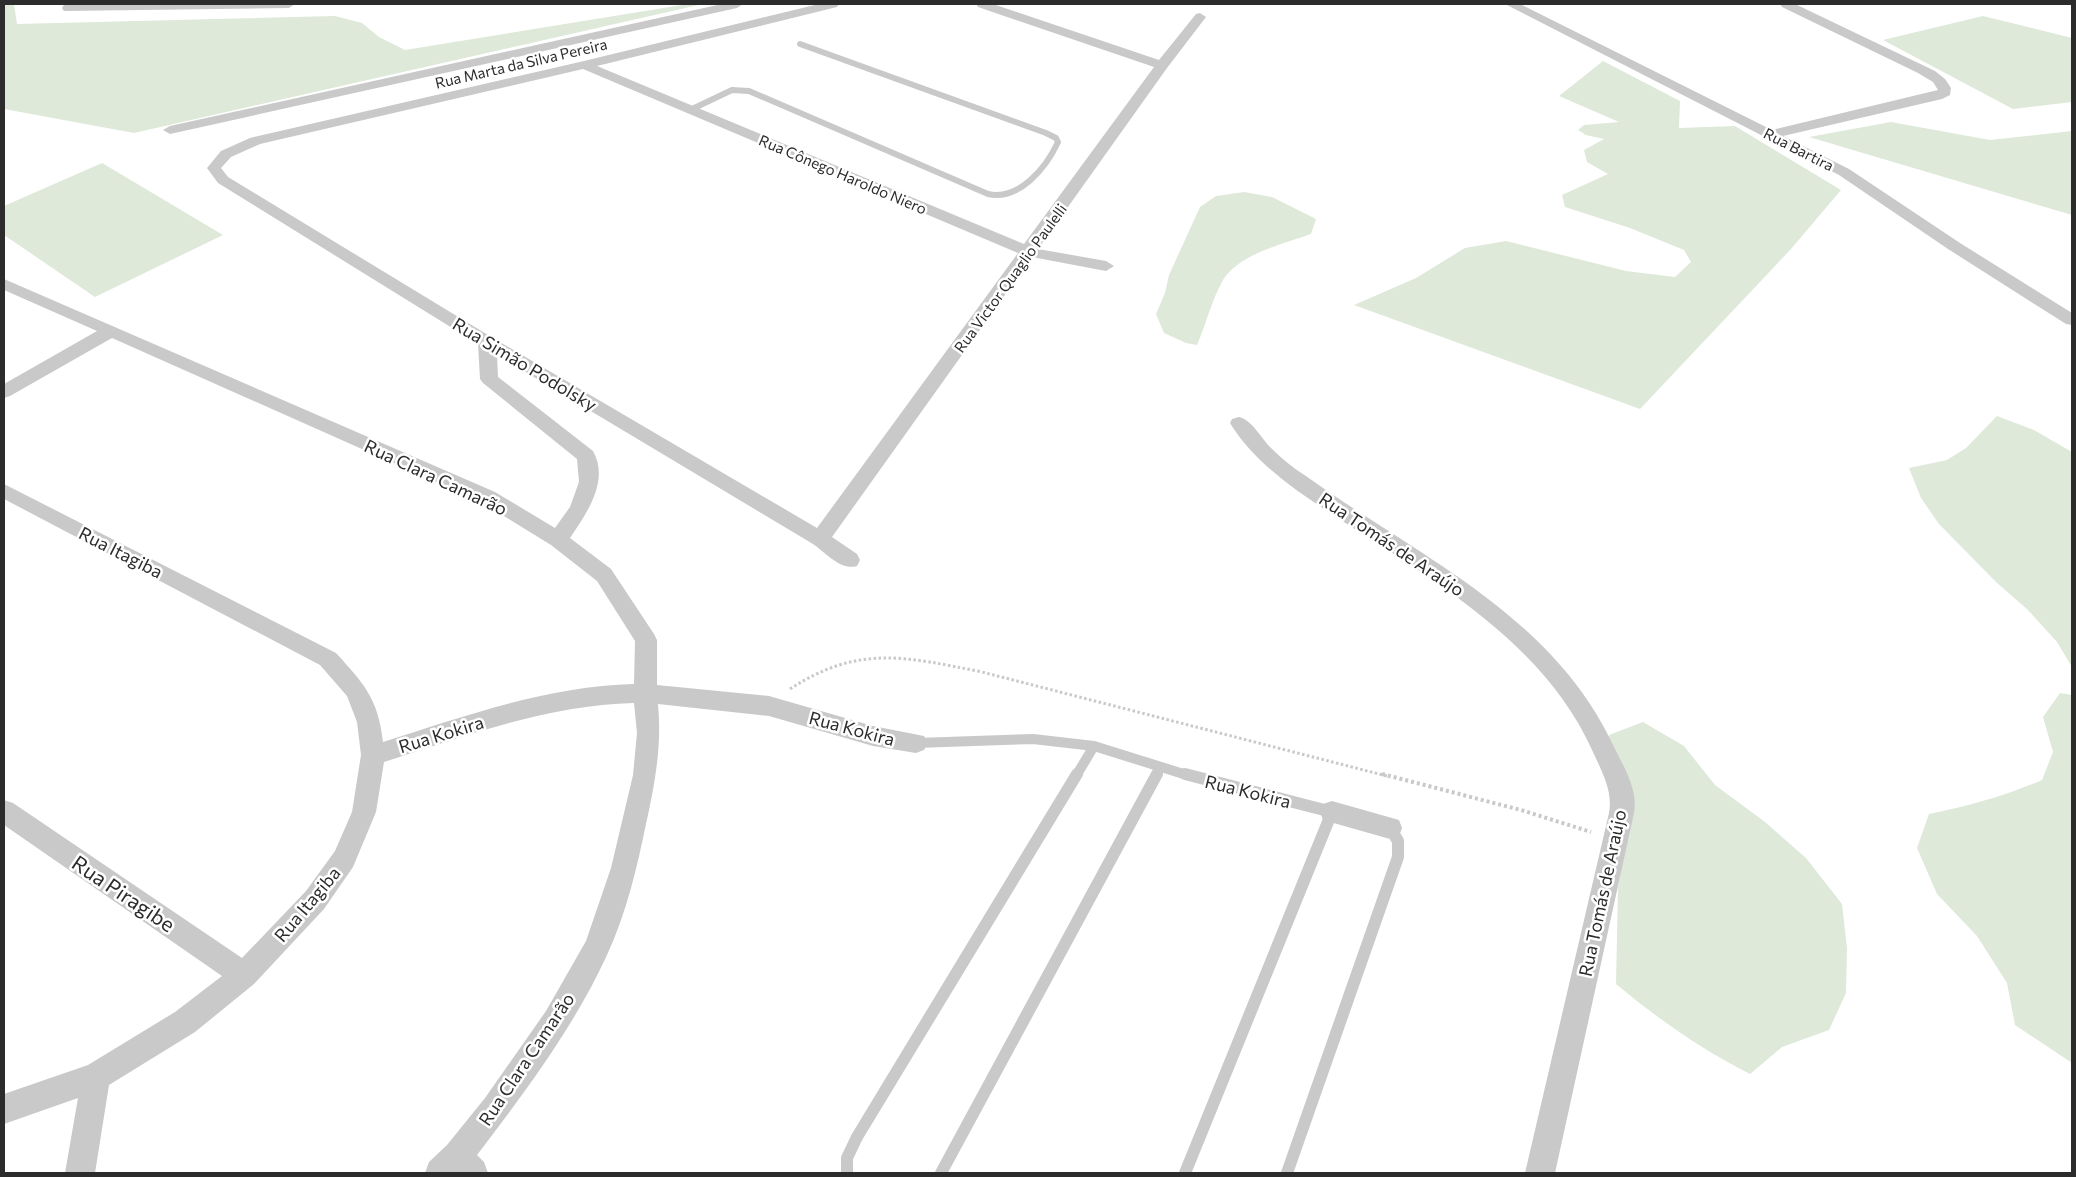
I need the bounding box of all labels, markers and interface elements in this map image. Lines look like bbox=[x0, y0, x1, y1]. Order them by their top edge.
street label: Rua Marta da Silva Pereira bbox=[433, 34, 609, 92]
street label: Rua Bartira bbox=[1761, 124, 1837, 174]
street label: Rua Cônego Haroldo Niero bbox=[756, 130, 930, 218]
street label: Rua Victor Quaglio Paulelli bbox=[950, 200, 1070, 356]
street label: Rua Simão Podolsky bbox=[449, 312, 601, 416]
street label: Rua Clara Camarão bbox=[361, 434, 511, 520]
street label: Rua Tomás de Araújo bbox=[1315, 487, 1469, 601]
street label: Rua Itagiba bbox=[75, 522, 167, 582]
street label: Rua Kokira bbox=[807, 706, 897, 750]
street label: Rua Kokira bbox=[396, 711, 486, 757]
street label: Rua Kokira bbox=[1203, 770, 1293, 812]
street label: Rua Tomás de Araújo bbox=[1574, 808, 1630, 978]
street label: Rua Piragibe bbox=[68, 849, 180, 937]
street label: Rua Itagiba bbox=[269, 862, 345, 946]
street label: Rua Clara Camarão bbox=[474, 989, 578, 1129]

